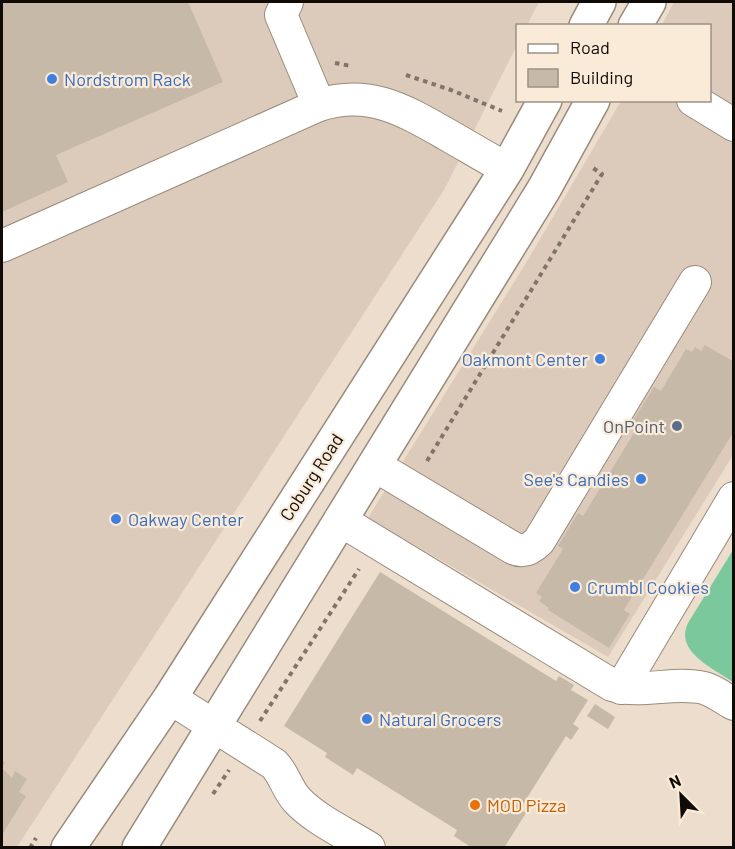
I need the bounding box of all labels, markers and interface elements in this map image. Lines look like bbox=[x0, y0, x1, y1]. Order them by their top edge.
legend bbox=[516, 24, 711, 102]
text: Road bbox=[570, 36, 610, 58]
text: Building bbox=[570, 66, 633, 88]
place label: Nordstrom Rack bbox=[64, 68, 191, 90]
marker: Nordstrom Rack bbox=[45, 72, 59, 86]
place label: Oakmont Center bbox=[462, 348, 588, 370]
marker: Oakmont Center bbox=[593, 352, 607, 366]
place label: OnPoint bbox=[603, 415, 665, 437]
marker: OnPoint bbox=[670, 419, 684, 433]
street label: Coburg Road bbox=[275, 429, 347, 525]
place label: See's Candies bbox=[523, 468, 629, 490]
marker: See's Candies bbox=[634, 472, 648, 486]
place label: Oakway Center bbox=[128, 508, 244, 530]
marker: Oakway Center bbox=[109, 512, 123, 526]
place label: Crumbl Cookies bbox=[587, 576, 709, 598]
marker: Crumbl Cookies bbox=[568, 580, 582, 594]
place label: Natural Grocers bbox=[379, 708, 501, 730]
marker: Natural Grocers bbox=[360, 712, 374, 726]
north arrow bbox=[651, 765, 711, 825]
text: N bbox=[666, 770, 683, 792]
place label: MOD Pizza bbox=[487, 794, 566, 816]
marker: MOD Pizza bbox=[468, 798, 482, 812]

